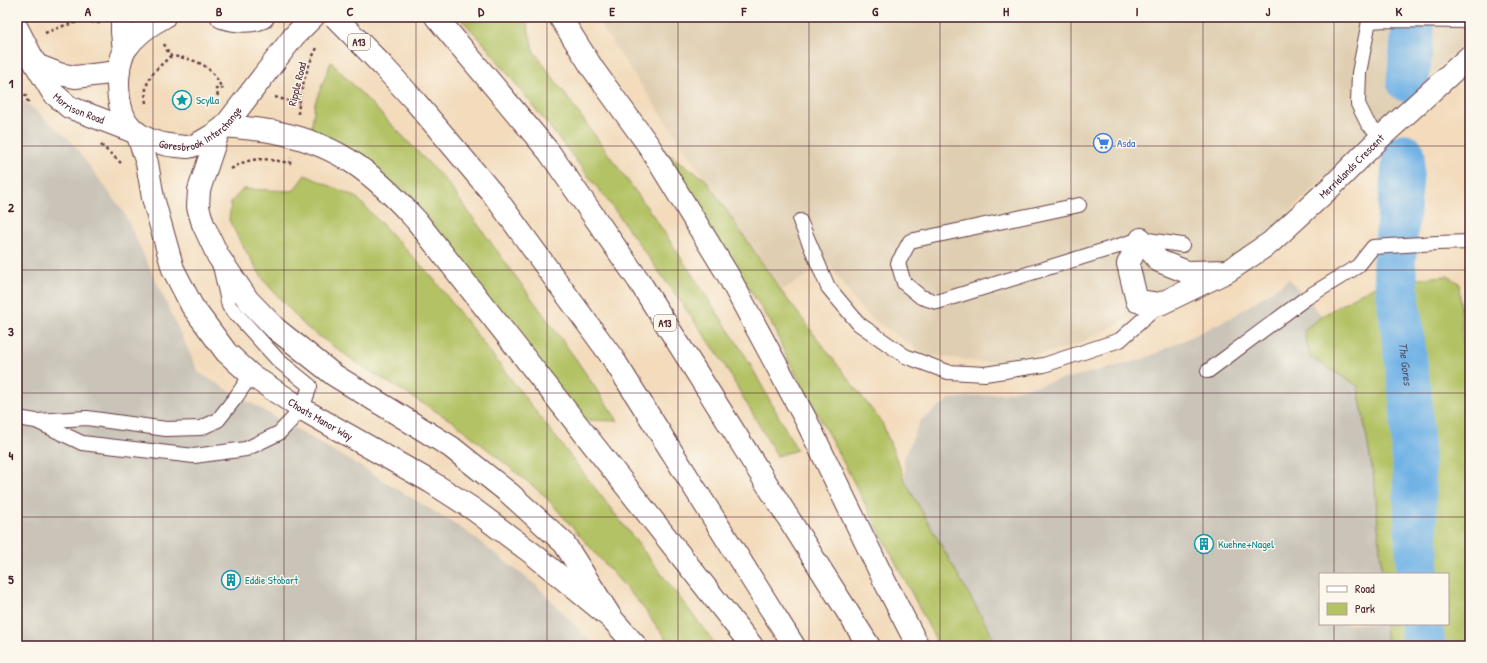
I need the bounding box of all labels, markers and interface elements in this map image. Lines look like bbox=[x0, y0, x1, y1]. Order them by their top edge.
text: A bbox=[85, 2, 92, 20]
text: B bbox=[216, 2, 223, 20]
text: C bbox=[346, 2, 354, 20]
text: D bbox=[478, 2, 485, 20]
text: E bbox=[609, 2, 615, 20]
text: F bbox=[741, 2, 748, 20]
text: G bbox=[872, 2, 879, 20]
text: H bbox=[1003, 2, 1009, 20]
text: I bbox=[1135, 2, 1139, 20]
text: J bbox=[1266, 2, 1271, 20]
text: K bbox=[1396, 2, 1403, 20]
road number: A13 bbox=[348, 34, 370, 50]
street label: Ripple Road bbox=[285, 60, 309, 107]
text: 1 bbox=[9, 74, 14, 92]
street label: Morrison Road bbox=[50, 89, 107, 127]
place icon: Scylla bbox=[171, 89, 193, 111]
place label: Scylla bbox=[196, 93, 220, 107]
street label: Goresbrook Interchange bbox=[158, 103, 245, 154]
street label: Merrielands Crescent bbox=[1316, 131, 1387, 201]
supermarket icon: Asda bbox=[1092, 132, 1114, 154]
place label: Asda bbox=[1117, 136, 1136, 150]
text: 2 bbox=[8, 198, 15, 216]
road number: A13 bbox=[654, 315, 676, 331]
text: 3 bbox=[8, 322, 14, 340]
water label: The Gores bbox=[1395, 341, 1417, 387]
street label: Choats Manor Way bbox=[285, 395, 356, 444]
text: 4 bbox=[9, 446, 14, 464]
building icon: Kuehne+Nagel bbox=[1193, 533, 1215, 555]
place label: Kuehne+Nagel bbox=[1218, 537, 1274, 551]
building icon: Eddie Stobart bbox=[220, 569, 242, 591]
text: 5 bbox=[8, 570, 14, 588]
place label: Eddie Stobart bbox=[245, 573, 298, 587]
legend bbox=[1319, 573, 1449, 625]
text: Road bbox=[1355, 580, 1375, 597]
text: Park bbox=[1355, 600, 1375, 617]

